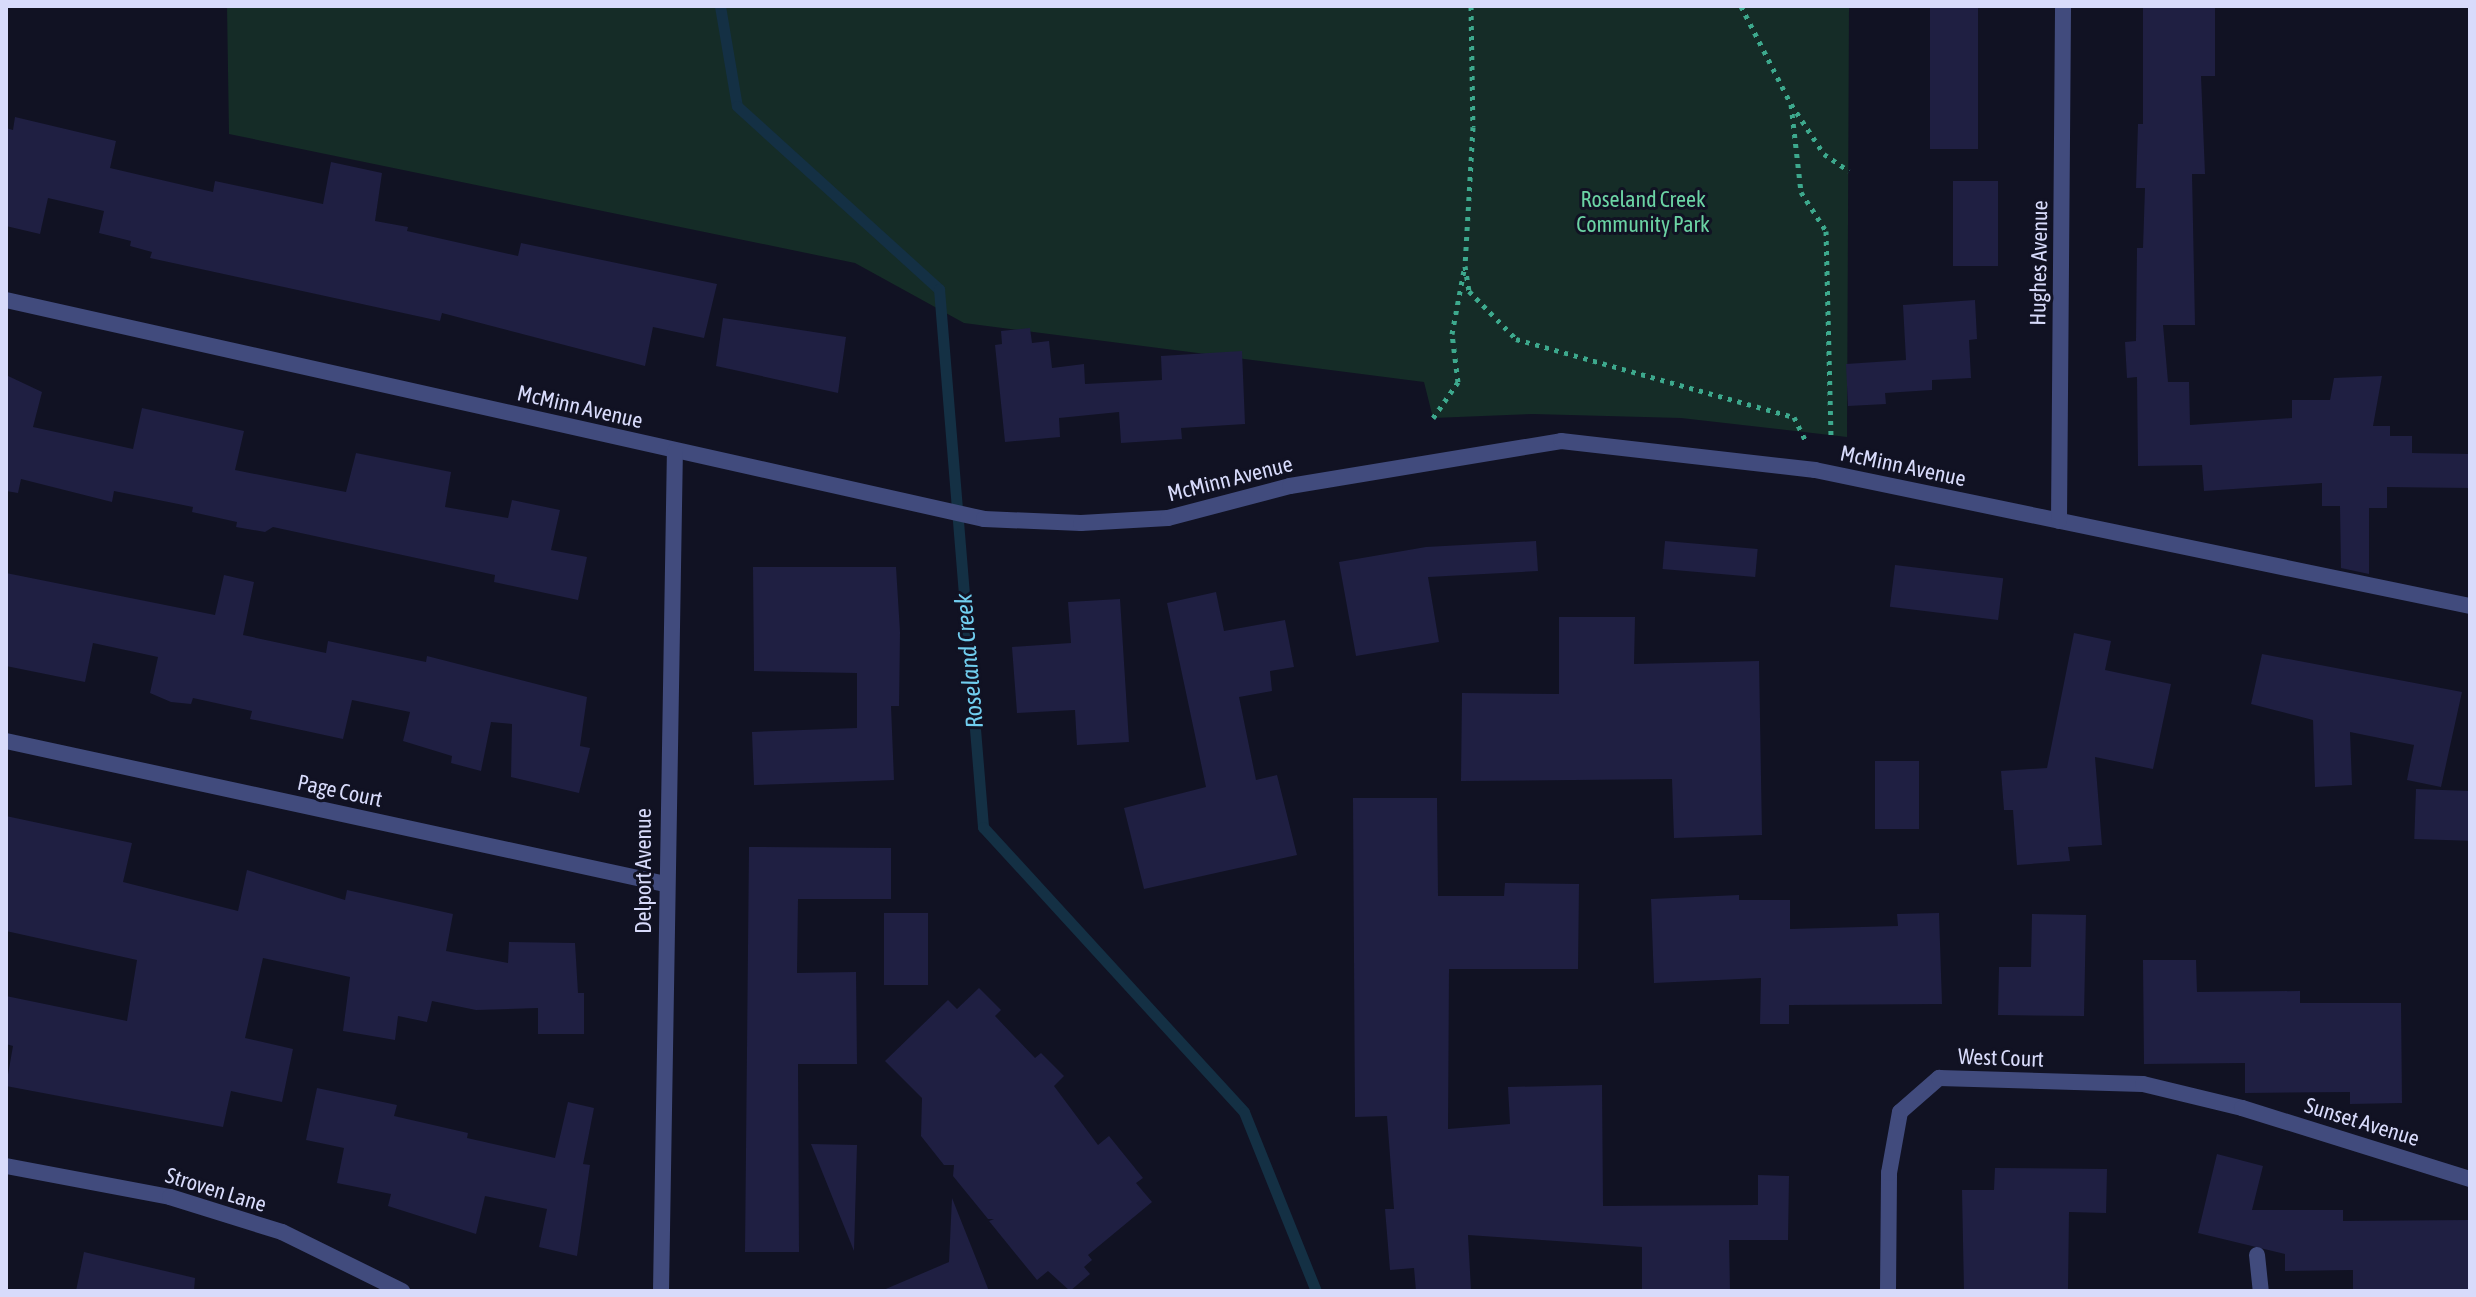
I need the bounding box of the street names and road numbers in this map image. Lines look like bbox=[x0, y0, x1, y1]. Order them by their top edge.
street label: Hughes Avenue bbox=[2025, 200, 2053, 326]
street label: McMinn Avenue bbox=[515, 380, 645, 434]
street label: McMinn Avenue bbox=[1838, 440, 1968, 492]
street label: McMinn Avenue bbox=[1165, 451, 1295, 507]
street label: Page Court bbox=[295, 769, 385, 813]
street label: Delport Avenue bbox=[631, 808, 657, 934]
street label: West Court bbox=[1958, 1043, 2044, 1073]
street label: Sunset Avenue bbox=[2301, 1092, 2423, 1152]
street label: Stroven Lane bbox=[162, 1162, 270, 1218]

